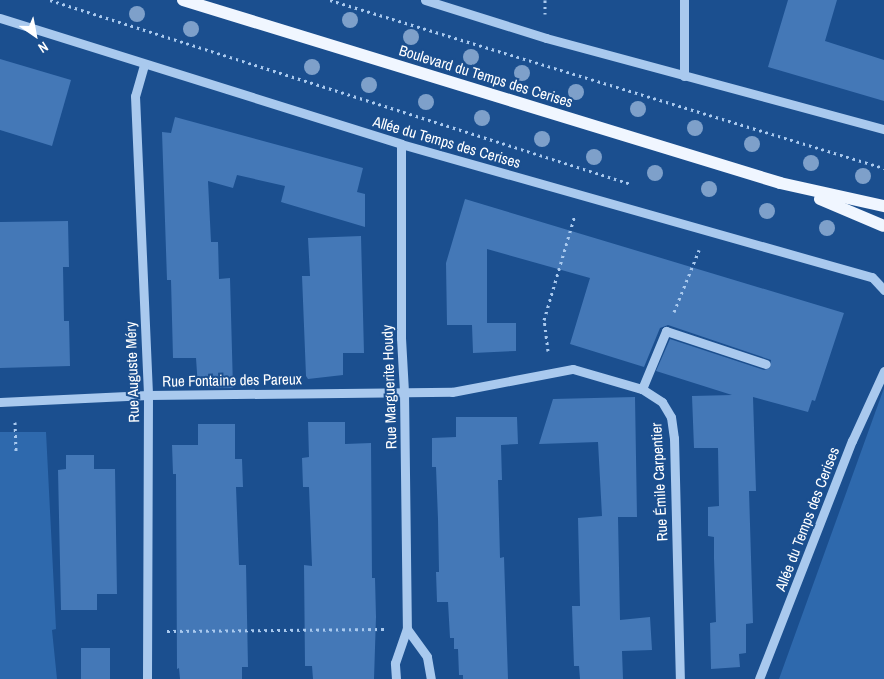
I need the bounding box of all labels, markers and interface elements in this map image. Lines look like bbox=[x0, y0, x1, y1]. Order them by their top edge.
north arrow bbox=[10, 10, 60, 60]
text: N bbox=[35, 38, 52, 57]
street label: Boulevard du Temps des Cerises bbox=[397, 41, 575, 111]
street label: Allée du Temps des Cerises bbox=[371, 112, 523, 172]
street label: Rue Auguste Méry bbox=[121, 321, 143, 423]
street label: Rue Marguerite Houdy bbox=[378, 325, 400, 449]
street label: Rue Fontaine des Pareux bbox=[162, 370, 302, 390]
street label: Rue Émile Carpentier bbox=[647, 422, 671, 542]
street label: Allée du Temps des Cerises bbox=[771, 444, 843, 594]

